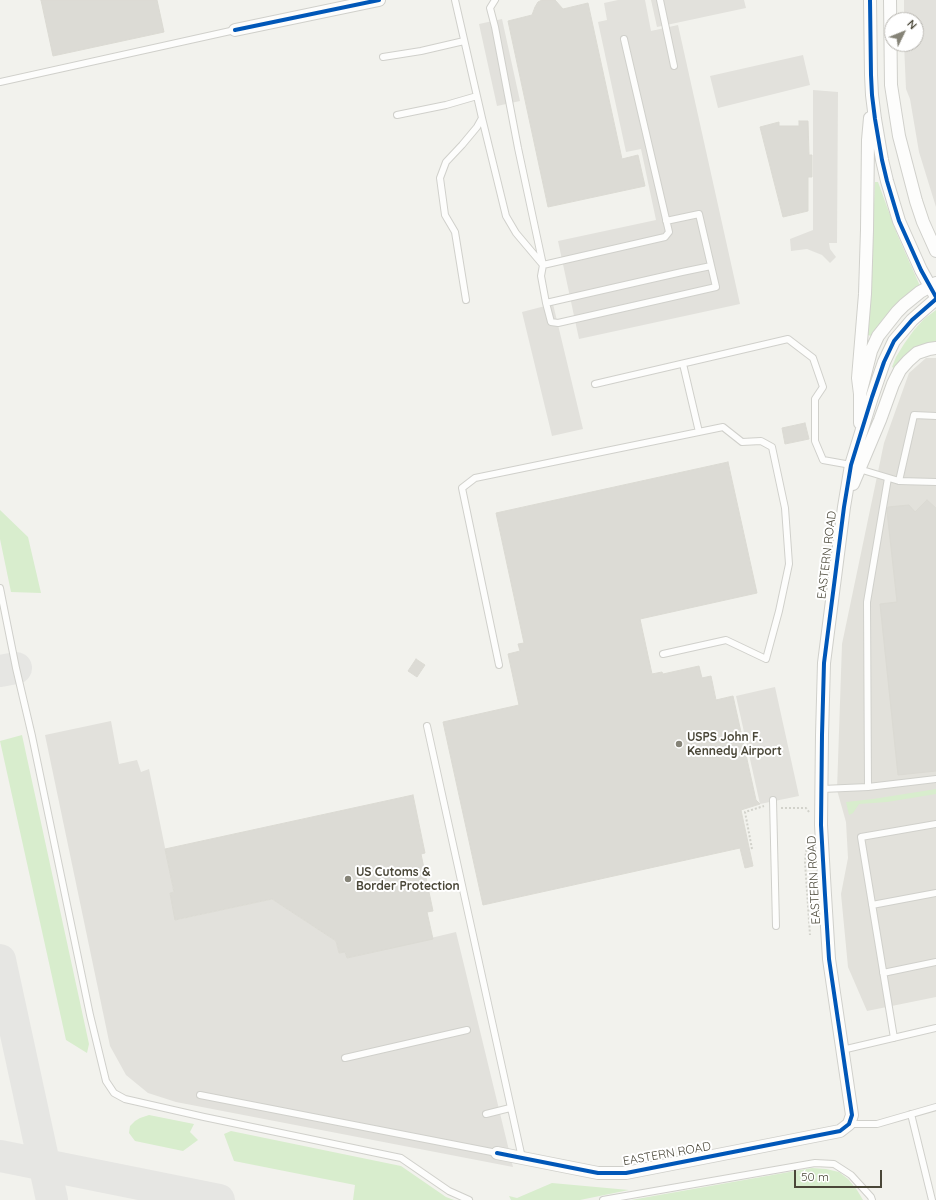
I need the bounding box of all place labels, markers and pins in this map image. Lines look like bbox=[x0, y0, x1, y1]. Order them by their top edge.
place label: USPS John F. Kennedy Airport bbox=[687, 730, 782, 758]
marker: USPS John F. Kennedy Airport bbox=[674, 739, 684, 749]
place label: US Cutoms & Border Protection bbox=[356, 865, 460, 893]
marker: US Cutoms & Border Protection bbox=[343, 874, 353, 884]

